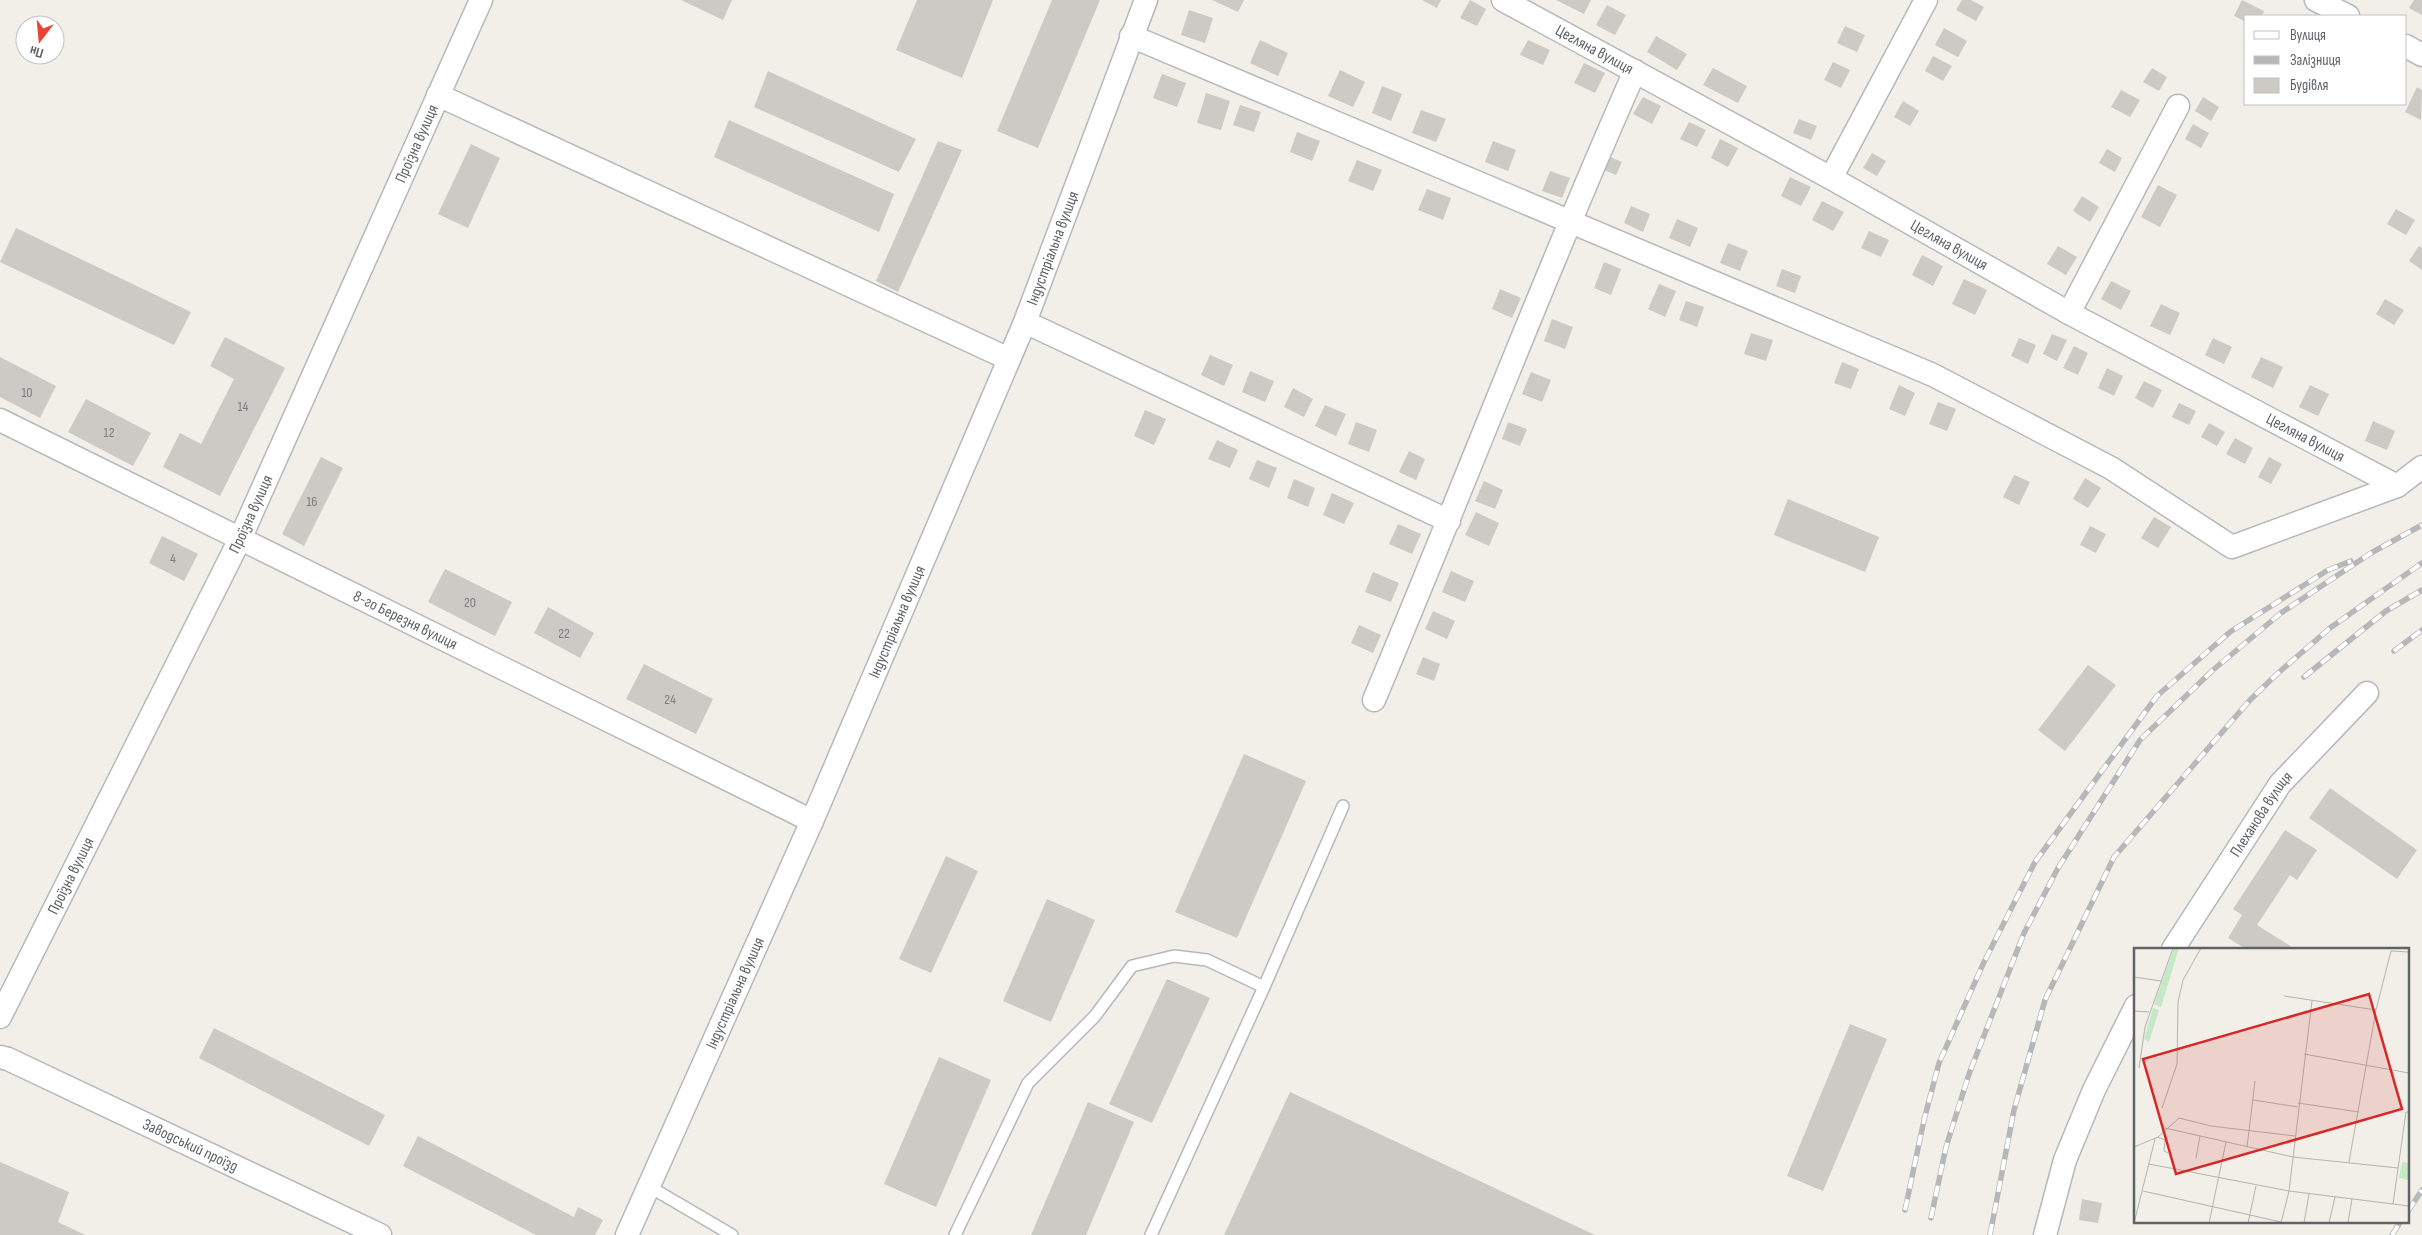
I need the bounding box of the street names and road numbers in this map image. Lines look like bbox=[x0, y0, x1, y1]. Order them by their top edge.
street label: Цегляна вулиця bbox=[1552, 21, 1637, 78]
street label: Проїзна вулиця bbox=[391, 102, 443, 186]
street label: Індустріальна вулиця bbox=[1023, 188, 1083, 308]
street label: Цегляна вулиця bbox=[1907, 216, 1991, 274]
street label: Цегляна вулиця bbox=[2263, 409, 2348, 466]
street label: Проїзна вулиця bbox=[225, 472, 277, 556]
street label: Індустріальна вулиця bbox=[865, 563, 929, 681]
street label: 8-го Березня вулиця bbox=[350, 586, 461, 654]
street label: Плеханова вулиця bbox=[2226, 767, 2296, 861]
street label: Проїзна вулиця bbox=[44, 834, 98, 917]
street label: Індустріальна вулиця bbox=[702, 934, 768, 1052]
street label: Заводський проїзд bbox=[140, 1115, 241, 1176]

